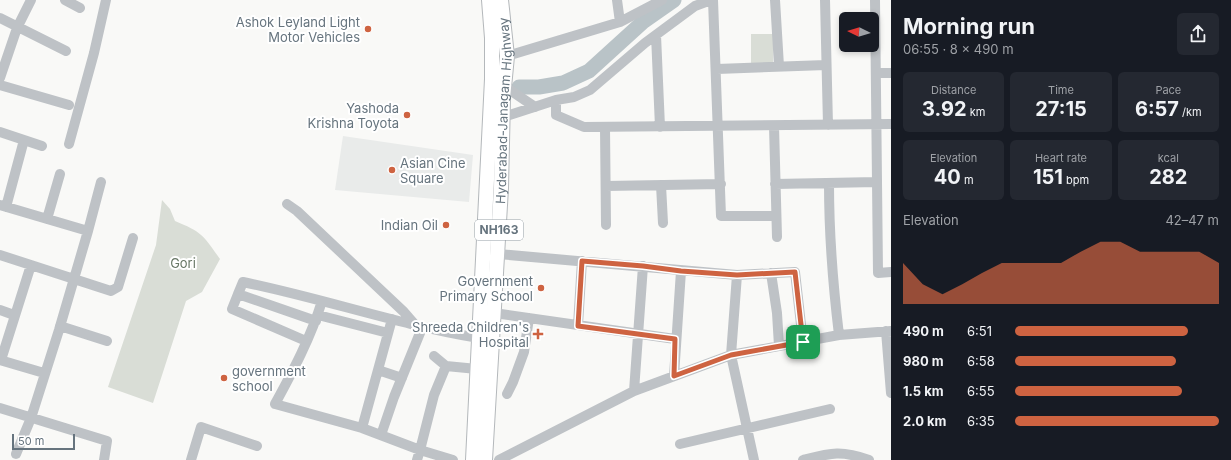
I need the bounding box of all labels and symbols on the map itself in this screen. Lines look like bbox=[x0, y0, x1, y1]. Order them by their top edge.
north arrow bbox=[839, 12, 879, 52]
place label: Ashok Leyland Light Motor Vehicles bbox=[236, 14, 360, 45]
street label: Hyderabad-Janagam Highway bbox=[492, 17, 515, 204]
marker: Ashok Leyland Light Motor Vehicles bbox=[363, 24, 373, 34]
place label: Yashoda Krishna Toyota bbox=[307, 100, 399, 131]
marker: Yashoda Krishna Toyota bbox=[402, 110, 412, 120]
place label: Asian Cine Square bbox=[400, 155, 466, 186]
marker: Asian Cine Square bbox=[387, 165, 397, 175]
place label: Indian Oil bbox=[381, 217, 438, 233]
marker: Indian Oil bbox=[441, 220, 451, 230]
road number: NH163 bbox=[475, 220, 523, 240]
park label: Gori bbox=[170, 255, 196, 271]
place label: Government Primary School bbox=[440, 273, 533, 304]
marker: Government Primary School bbox=[536, 283, 546, 293]
place label: Shreeda Children's Hospital bbox=[412, 319, 529, 350]
pin bbox=[786, 325, 820, 359]
marker: Shreeda Children's Hospital bbox=[532, 328, 544, 340]
place label: government school bbox=[232, 363, 306, 394]
marker: government school bbox=[219, 373, 229, 383]
scale bar bbox=[12, 432, 75, 451]

